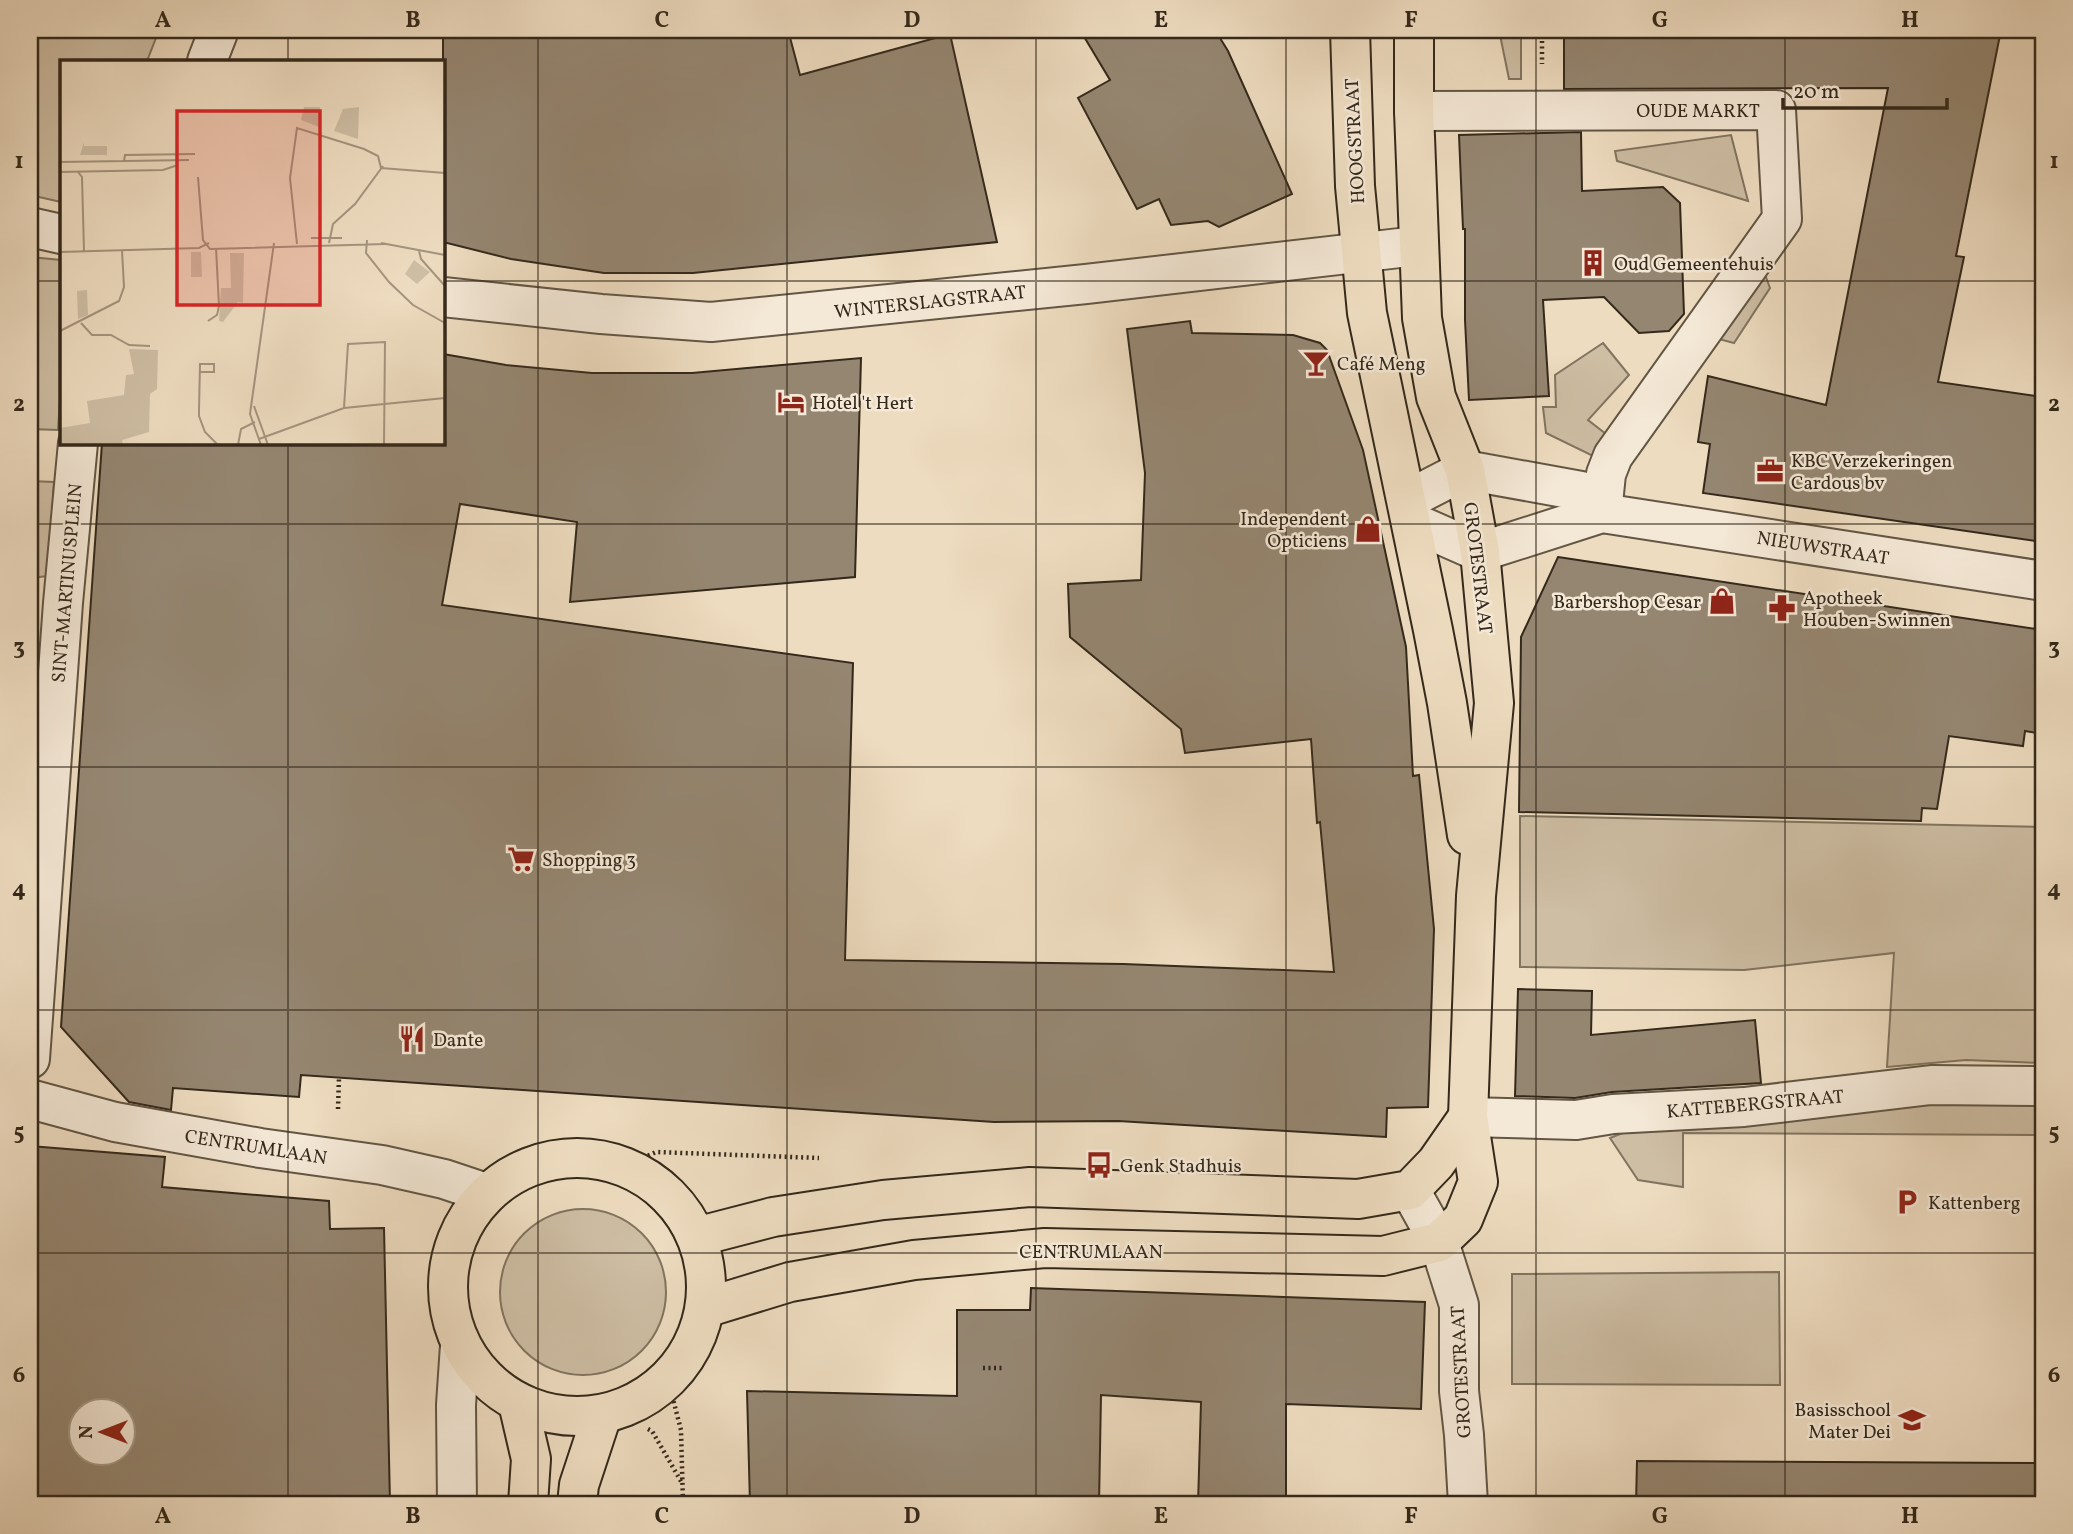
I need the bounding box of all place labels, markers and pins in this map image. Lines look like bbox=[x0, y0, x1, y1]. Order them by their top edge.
building icon: Oud Gemeentehuis bbox=[1578, 248, 1608, 278]
place label: Oud Gemeentehuis bbox=[1614, 252, 1774, 278]
bar icon: Café Meng bbox=[1301, 348, 1331, 378]
place label: Café Meng bbox=[1337, 352, 1426, 378]
hotel icon: Hotel 't Hert bbox=[776, 387, 806, 417]
place label: Hotel 't Hert bbox=[812, 391, 914, 417]
place label: KBC Verzekeringen Cardous bv bbox=[1791, 449, 1952, 497]
office icon: KBC Verzekeringen Cardous bv bbox=[1755, 456, 1785, 486]
place label: Independent Opticiens bbox=[1240, 507, 1347, 555]
shop icon: Independent Opticiens bbox=[1353, 514, 1383, 544]
shop icon: Barbershop Cesar bbox=[1707, 586, 1737, 616]
place label: Apotheek Houben-Swinnen bbox=[1803, 586, 1951, 634]
place label: Barbershop Cesar bbox=[1553, 590, 1701, 616]
pharmacy icon: Apotheek Houben-Swinnen bbox=[1767, 593, 1797, 623]
supermarket icon: Shopping 3 bbox=[506, 844, 536, 874]
place label: Shopping 3 bbox=[542, 848, 636, 874]
restaurant icon: Dante bbox=[397, 1024, 427, 1054]
place label: Dante bbox=[433, 1028, 483, 1054]
bus stop icon: Genk Stadhuis bbox=[1084, 1150, 1114, 1180]
place label: Genk Stadhuis bbox=[1120, 1154, 1242, 1180]
parking icon: Kattenberg bbox=[1892, 1187, 1922, 1217]
place label: Kattenberg bbox=[1928, 1191, 2020, 1217]
place label: Basisschool Mater Dei bbox=[1795, 1398, 1891, 1446]
school or university icon: Basisschool Mater Dei bbox=[1897, 1405, 1927, 1435]

